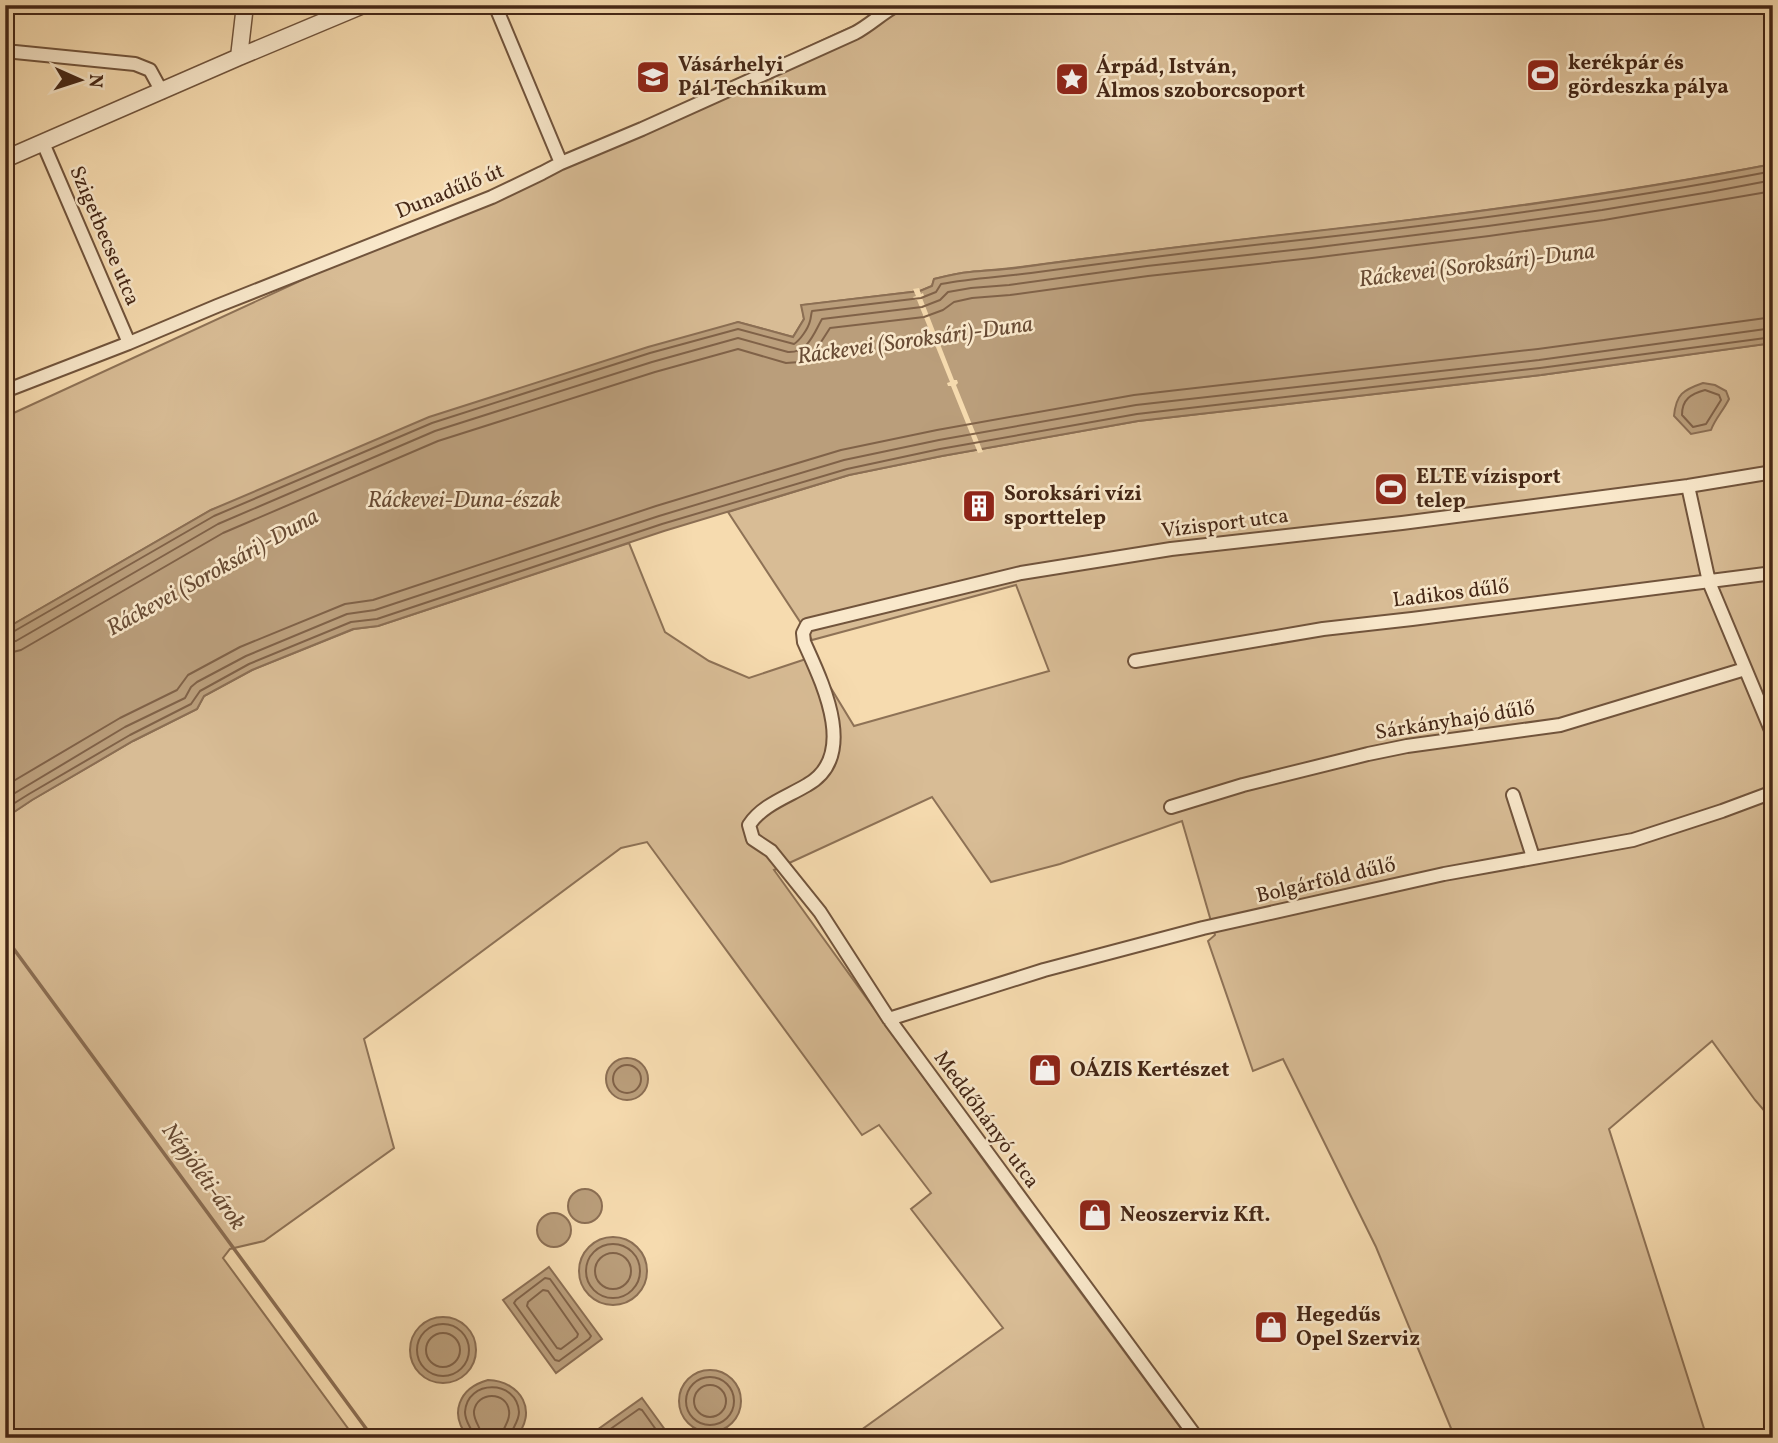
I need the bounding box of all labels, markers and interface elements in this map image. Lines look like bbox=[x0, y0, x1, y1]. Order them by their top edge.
north arrow bbox=[46, 46, 116, 116]
place label: kerékpár és gördeszka pálya bbox=[1568, 49, 1729, 102]
place label: Vásárhelyi Pál Technikum bbox=[678, 51, 827, 104]
place label: Árpád, István, Álmos szoborcsoport bbox=[1096, 53, 1305, 106]
sports icon: kerékpár és gördeszka pálya bbox=[1524, 56, 1562, 94]
school or university icon: Vásárhelyi Pál Technikum bbox=[634, 58, 672, 96]
place icon: Árpád, István, Álmos szoborcsoport bbox=[1053, 60, 1091, 98]
text: N bbox=[82, 73, 108, 89]
street label: Dunadűlő út bbox=[391, 157, 509, 227]
street label: Szigetbecse utca bbox=[61, 162, 147, 310]
water label: Ráckevei (Soroksári)-Duna bbox=[1357, 236, 1597, 296]
water label: Ráckevei (Soroksári)-Duna bbox=[795, 309, 1035, 373]
place label: ELTE vízisport telep bbox=[1416, 463, 1561, 516]
sports icon: ELTE vízisport telep bbox=[1372, 470, 1410, 508]
place label: Soroksári vízi sporttelep bbox=[1004, 480, 1142, 533]
water label: Ráckevei-Duna-észak bbox=[368, 485, 561, 517]
building icon: Soroksári vízi sporttelep bbox=[960, 487, 998, 525]
water label: Ráckevei (Soroksári)-Duna bbox=[101, 501, 325, 645]
street label: Vízisport utca bbox=[1160, 502, 1290, 546]
street label: Ladikos dűlő bbox=[1391, 572, 1511, 616]
street label: Sárkányhajó dűlő bbox=[1373, 694, 1537, 748]
street label: Bolgárföld dűlő bbox=[1253, 851, 1399, 911]
street label: Meddőhányó utca bbox=[926, 1045, 1046, 1195]
shop icon: OÁZIS Kertészet bbox=[1026, 1051, 1064, 1089]
place label: OÁZIS Kertészet bbox=[1070, 1056, 1230, 1085]
water label: Népjóléti-árok bbox=[153, 1117, 253, 1238]
shop icon: Neoszerviz Kft. bbox=[1076, 1196, 1114, 1234]
place label: Neoszerviz Kft. bbox=[1120, 1201, 1270, 1230]
place label: Hegedűs Opel Szerviz bbox=[1296, 1301, 1420, 1354]
shop icon: Hegedűs Opel Szerviz bbox=[1252, 1308, 1290, 1346]

